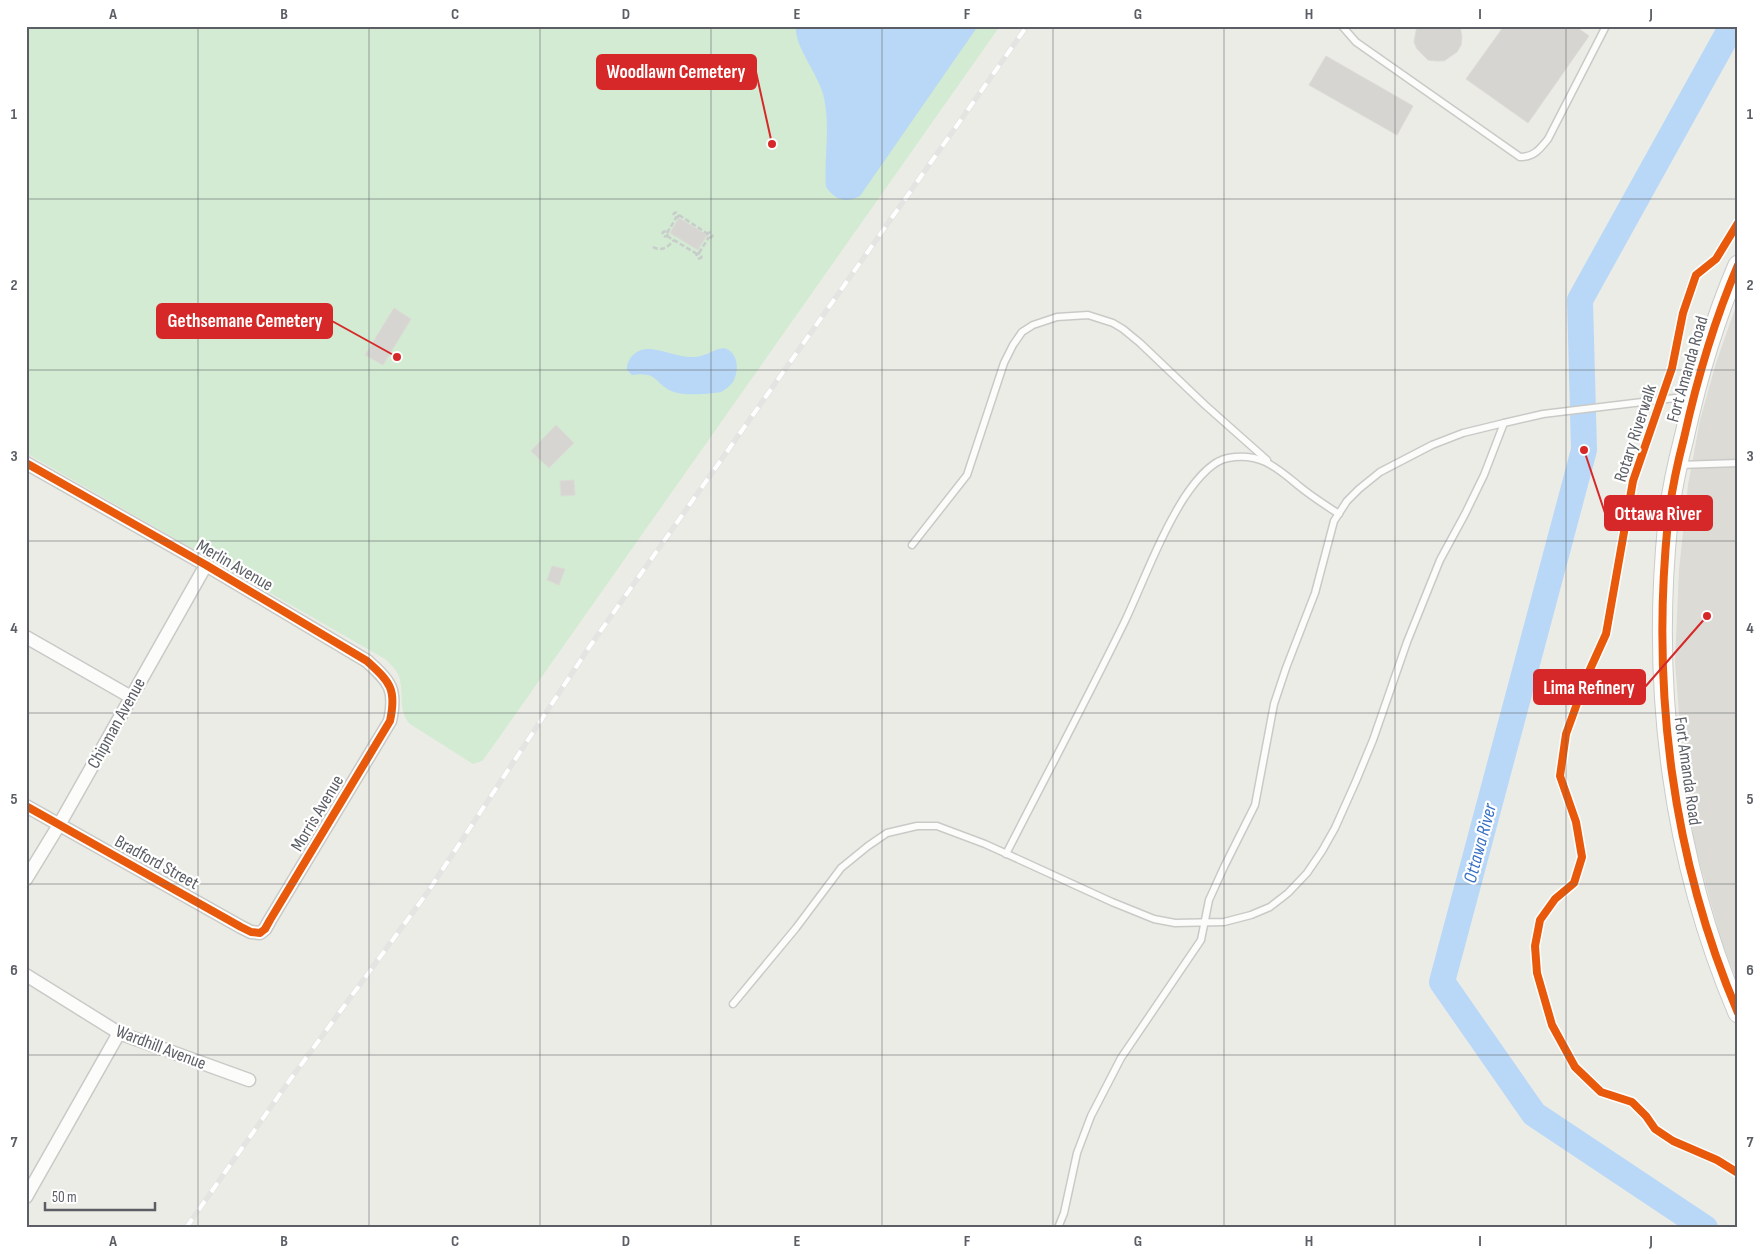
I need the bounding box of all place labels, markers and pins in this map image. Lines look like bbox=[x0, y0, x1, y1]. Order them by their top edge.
callout: Woodlawn Cemetery bbox=[597, 55, 756, 89]
callout: Gethsemane Cemetery bbox=[157, 304, 332, 338]
callout: Ottawa River bbox=[1605, 496, 1712, 530]
callout: Lima Refinery bbox=[1534, 670, 1645, 704]

